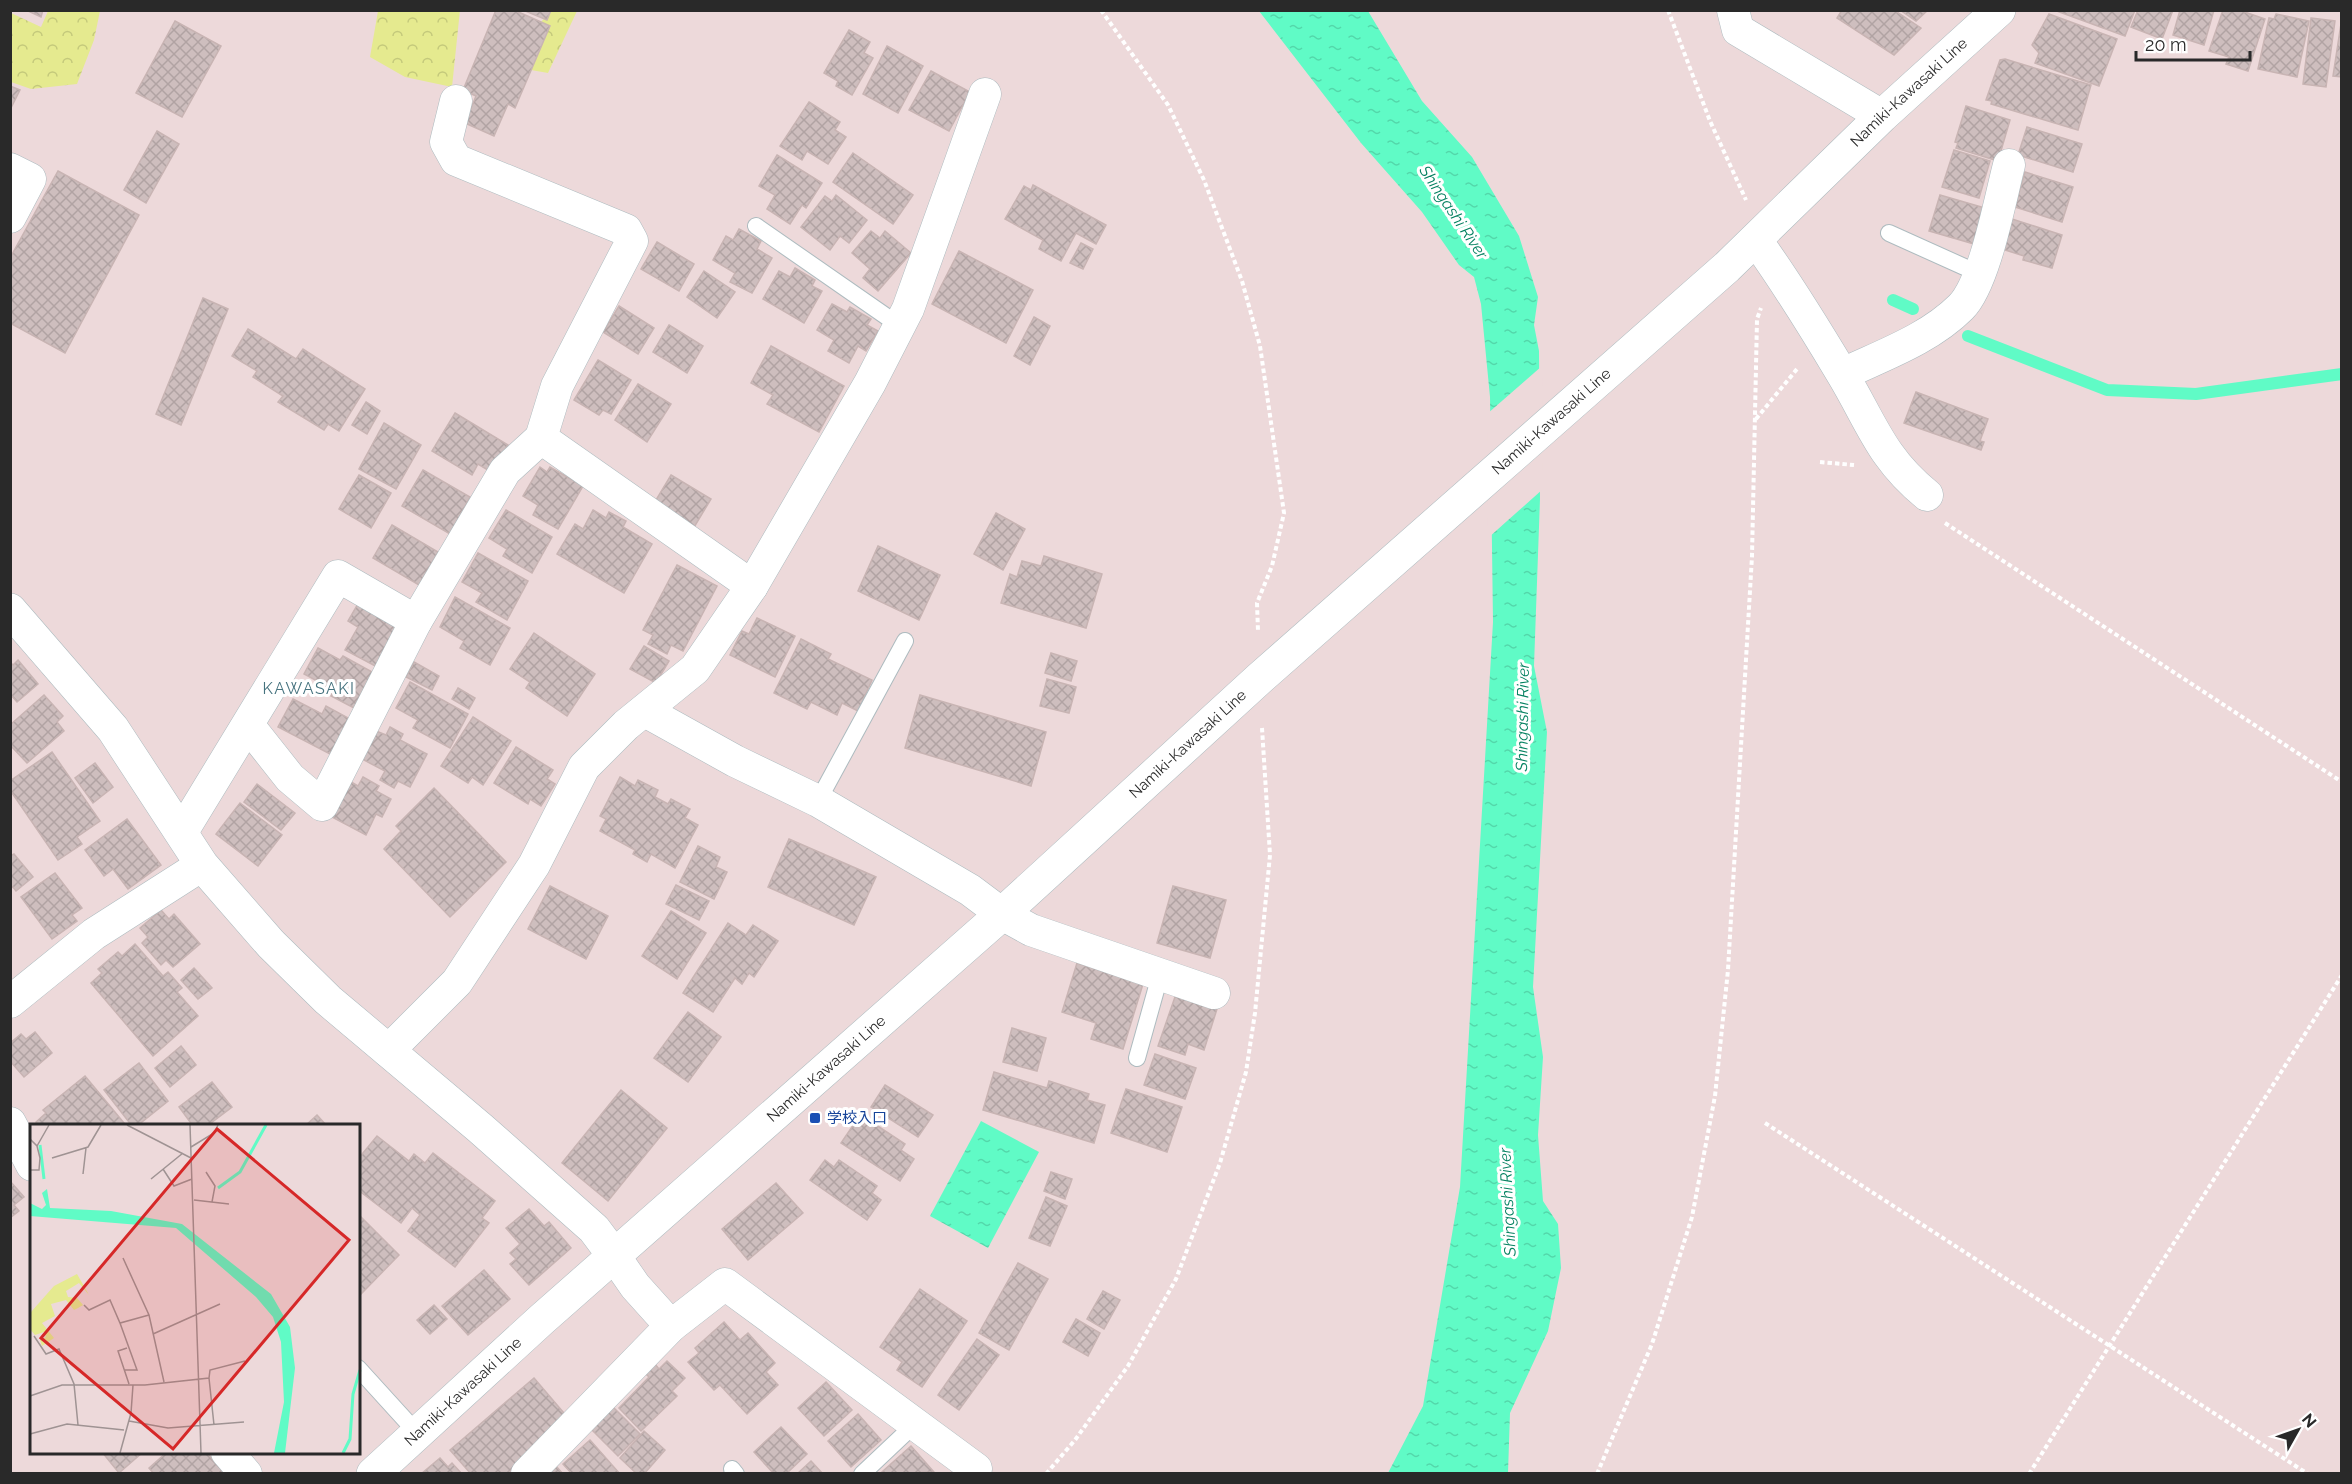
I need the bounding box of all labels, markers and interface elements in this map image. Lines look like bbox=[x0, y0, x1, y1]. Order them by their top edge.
scale bar bbox=[2136, 24, 2250, 62]
street label: Namiki-Kawasaki Line bbox=[1847, 34, 1971, 151]
text: 20 m bbox=[2145, 34, 2187, 55]
water label: Shingashi River bbox=[1415, 161, 1492, 263]
street label: Namiki-Kawasaki Line bbox=[1488, 364, 1615, 479]
water label: Shingashi River bbox=[1512, 662, 1533, 772]
district label: KAWASAKI bbox=[262, 679, 356, 698]
street label: Namiki-Kawasaki Line bbox=[1126, 686, 1250, 802]
street label: Namiki-Kawasaki Line bbox=[763, 1012, 889, 1126]
place label: 学校入口 bbox=[827, 1109, 887, 1127]
marker: 学校入口 bbox=[808, 1111, 822, 1125]
inset map bbox=[30, 1124, 360, 1454]
water label: Shingashi River bbox=[1495, 1147, 1520, 1258]
street label: Namiki-Kawasaki Line bbox=[401, 1333, 525, 1450]
north arrow bbox=[2268, 1400, 2328, 1460]
text: N bbox=[2298, 1410, 2320, 1431]

